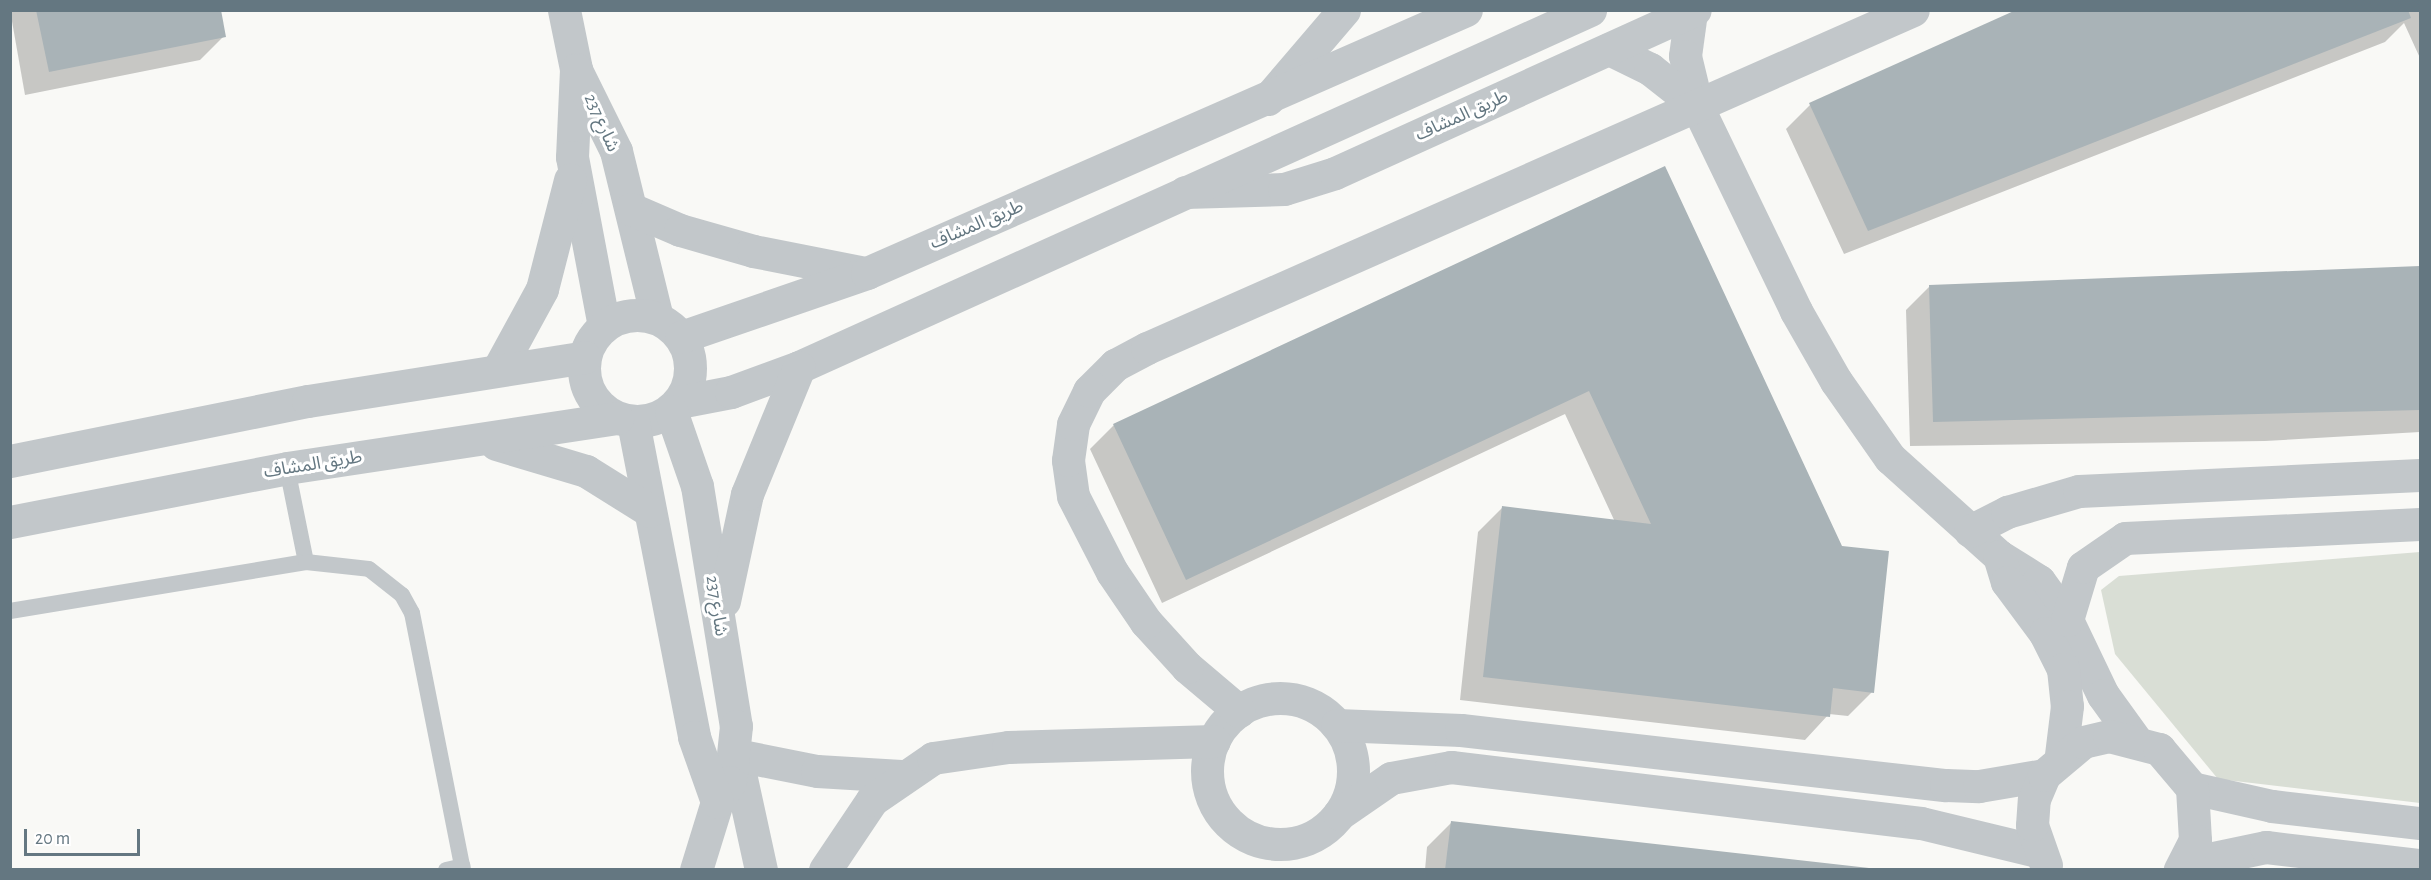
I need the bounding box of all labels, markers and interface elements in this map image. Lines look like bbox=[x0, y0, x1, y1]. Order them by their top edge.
street label: طريق المشاف bbox=[1412, 86, 1512, 146]
street label: شارع 237 bbox=[579, 91, 623, 155]
street label: طريق المشاف bbox=[927, 196, 1027, 254]
street label: طريق المشاف bbox=[262, 447, 364, 483]
street label: شارع 237 bbox=[701, 574, 731, 638]
scale bar bbox=[27, 817, 142, 855]
text: 20 m bbox=[35, 830, 70, 848]

